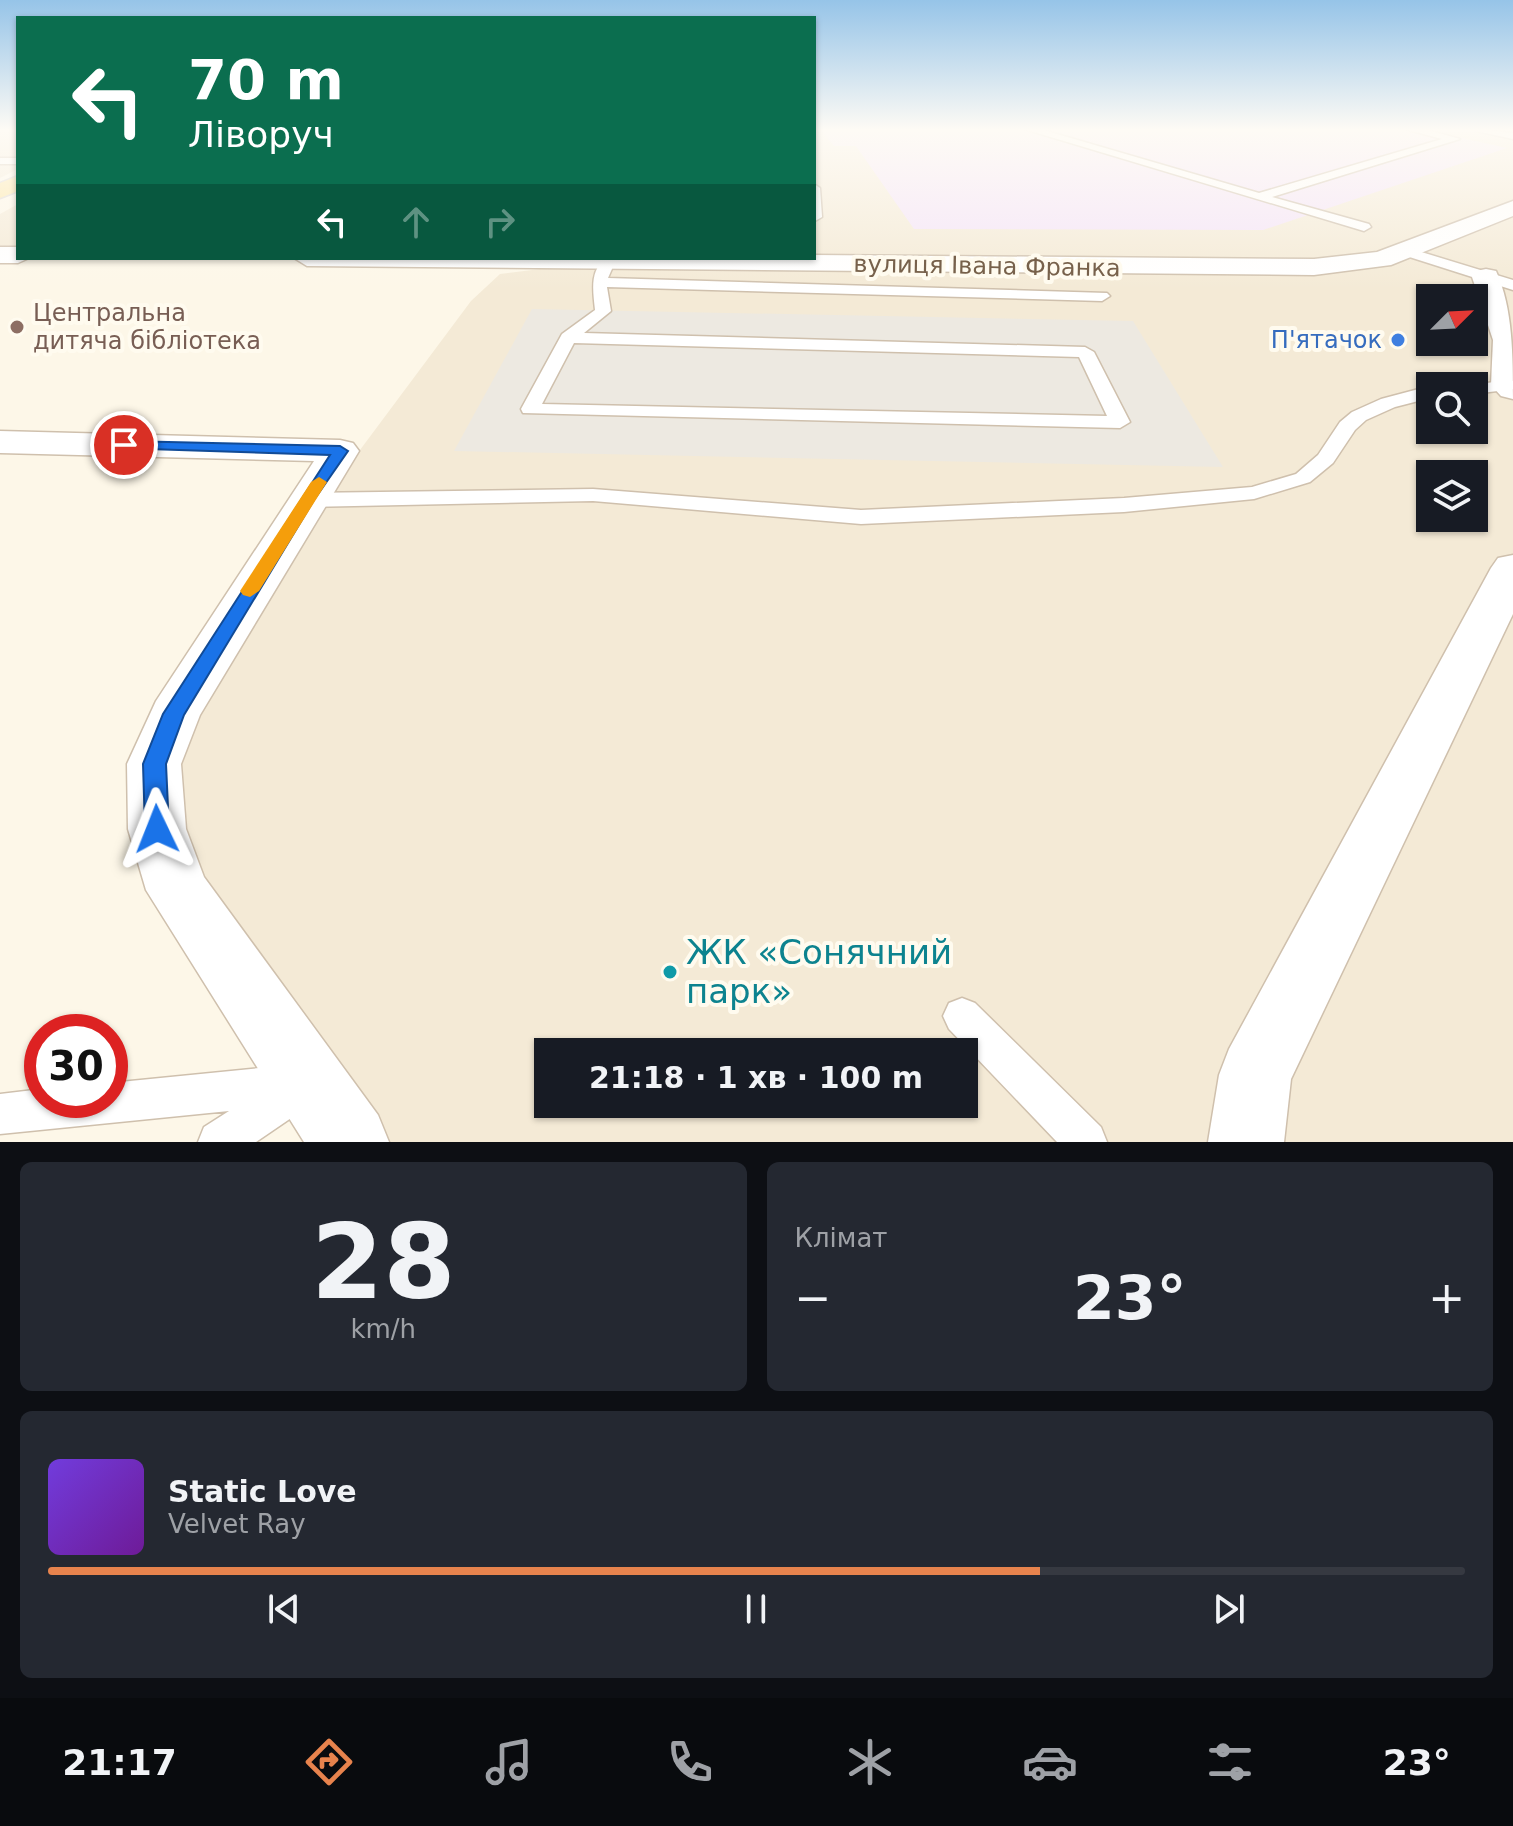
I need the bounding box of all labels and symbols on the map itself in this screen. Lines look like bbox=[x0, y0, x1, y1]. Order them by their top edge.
street label: вулиця Івана Франка bbox=[853, 250, 1121, 282]
north arrow bbox=[1416, 284, 1488, 356]
place label: Центральна дитяча бібліотека bbox=[33, 299, 261, 355]
marker: Центральна дитяча бібліотека bbox=[8, 318, 26, 336]
place label: П'ятачок bbox=[1271, 326, 1382, 354]
marker: П'ятачок bbox=[1389, 331, 1407, 349]
pin bbox=[90, 411, 158, 479]
position arrow bbox=[115, 787, 199, 871]
place label: ЖК «Сонячний парк» bbox=[686, 932, 952, 1011]
marker: ЖК «Сонячний парк» bbox=[661, 963, 679, 981]
speed limit sign: 30 bbox=[24, 1014, 128, 1118]

